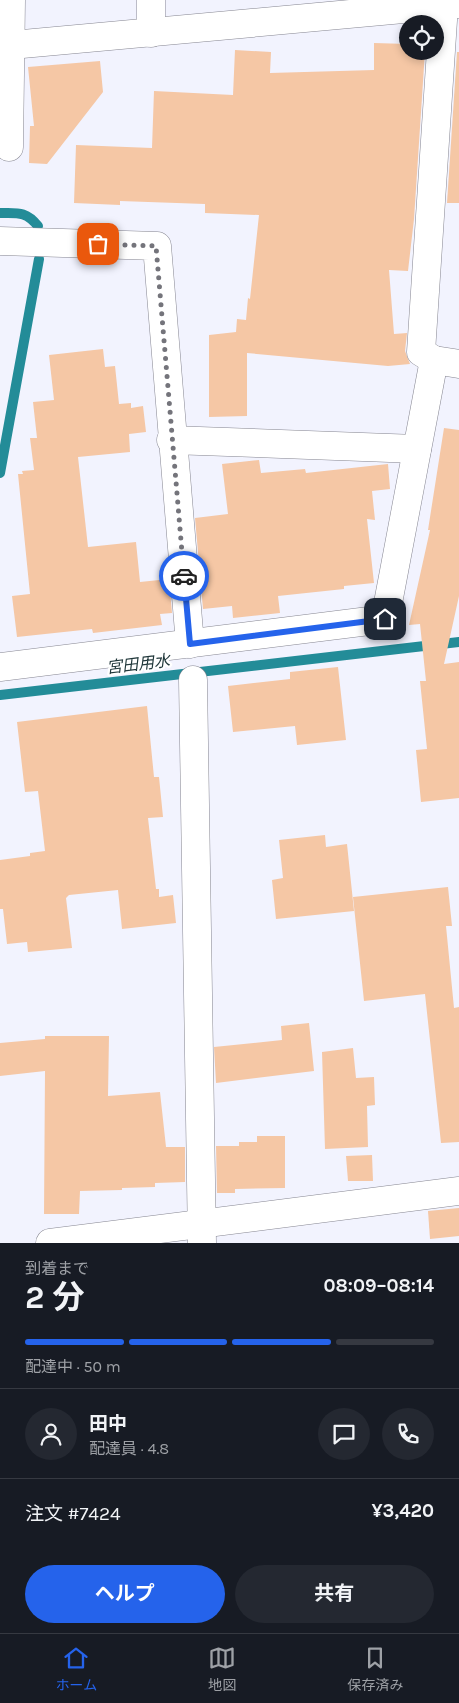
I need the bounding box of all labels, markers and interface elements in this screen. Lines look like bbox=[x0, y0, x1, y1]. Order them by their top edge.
map controls bbox=[399, 15, 444, 60]
button: locate bbox=[399, 15, 444, 60]
pin bbox=[77, 223, 119, 265]
icon: bag bbox=[84, 230, 112, 258]
courier bbox=[159, 551, 209, 601]
icon: car bbox=[170, 562, 198, 590]
pin bbox=[364, 598, 406, 640]
icon: home bbox=[371, 605, 399, 633]
water label: 宮田用水 bbox=[105, 650, 173, 677]
text: 到着まで bbox=[25, 1259, 89, 1278]
text: 08:09–08:14 bbox=[323, 1275, 434, 1297]
text: 2 分 bbox=[25, 1279, 84, 1316]
text: 配達中 · 50 m bbox=[25, 1357, 121, 1376]
button: person bbox=[25, 1408, 77, 1460]
button: chat bbox=[318, 1408, 370, 1460]
button: phone bbox=[382, 1408, 434, 1460]
text: 田中 bbox=[89, 1413, 127, 1435]
text: 配達員 · 4.8 bbox=[89, 1439, 169, 1458]
text: ¥3,420 bbox=[371, 1500, 434, 1522]
text: 注文 #7424 bbox=[25, 1503, 121, 1525]
button: ヘルプ bbox=[25, 1565, 225, 1623]
button: 共有 bbox=[235, 1565, 434, 1623]
tab: ホーム bbox=[56, 1644, 97, 1694]
tab: 地図 bbox=[208, 1644, 236, 1694]
tab: 保存済み bbox=[347, 1644, 403, 1694]

